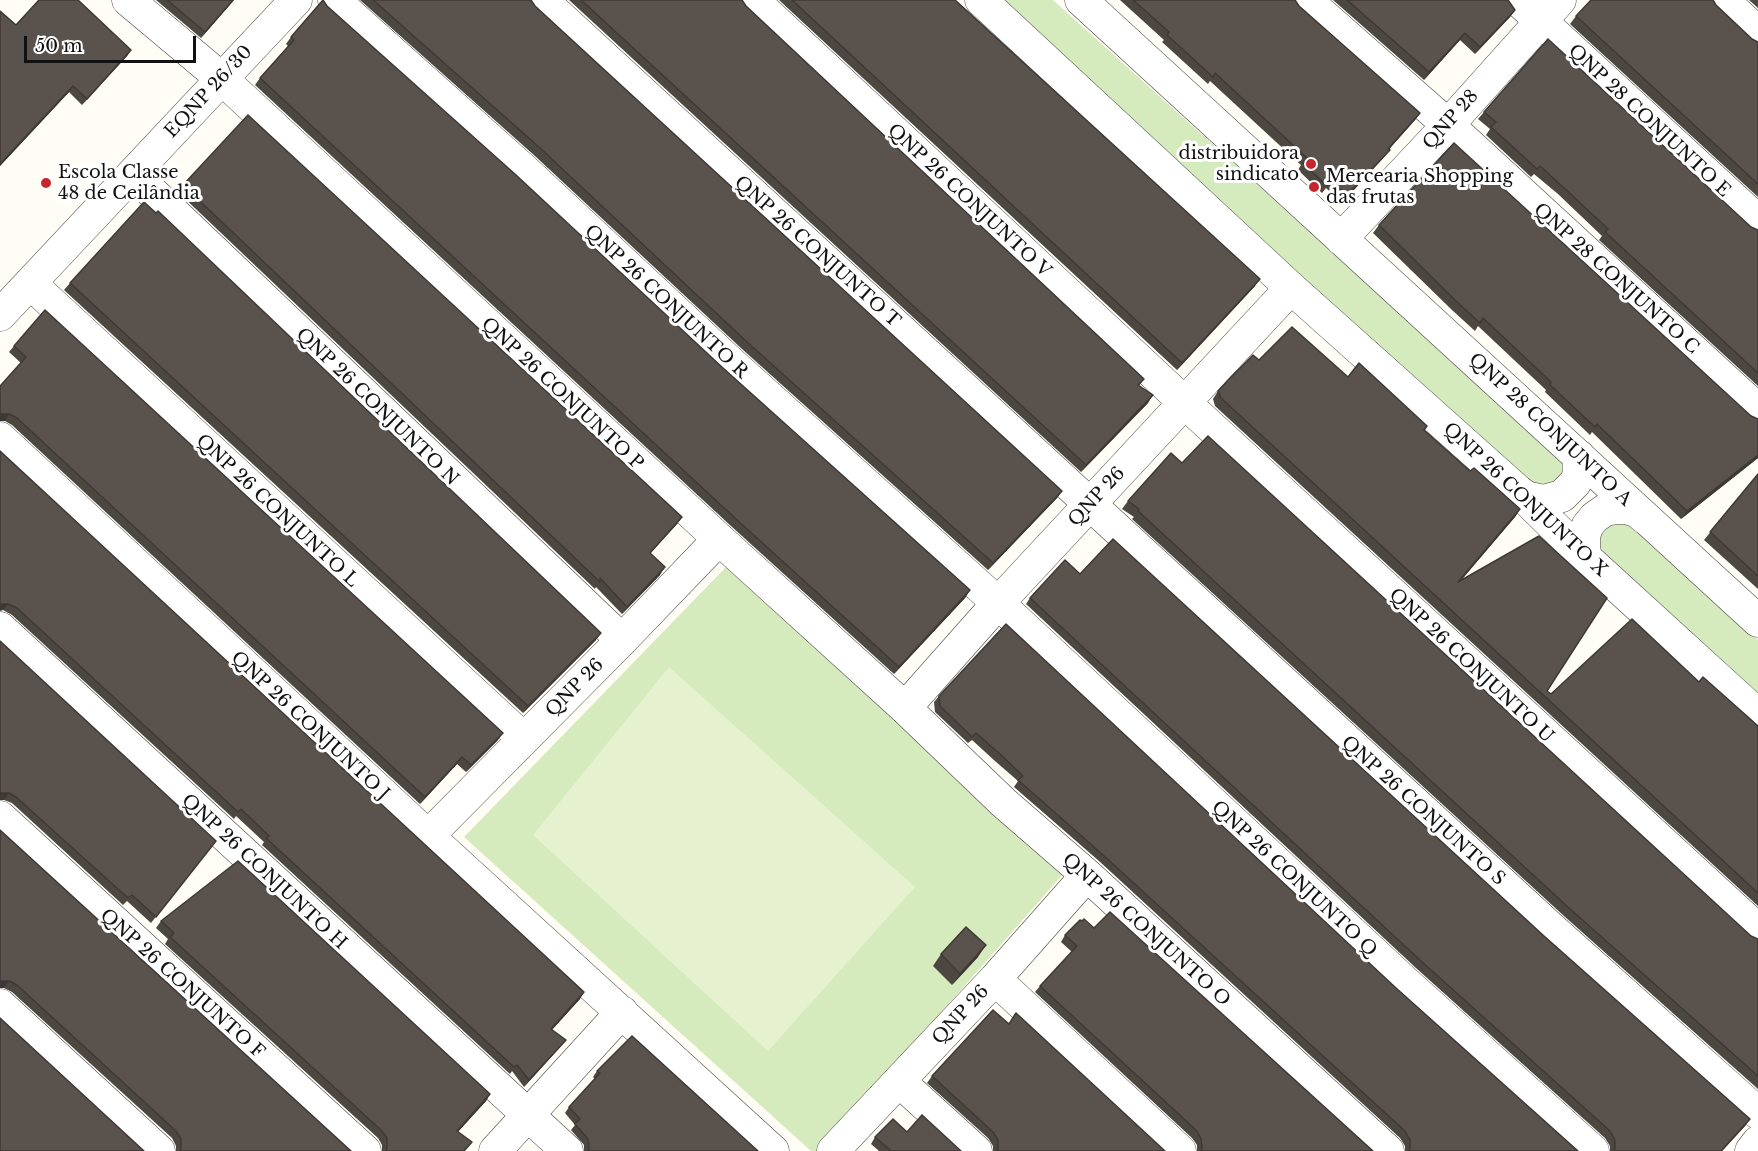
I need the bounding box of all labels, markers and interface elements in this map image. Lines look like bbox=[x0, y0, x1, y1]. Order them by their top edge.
scale bar bbox=[27, 24, 200, 62]
text: 50 m bbox=[35, 35, 83, 57]
street label: QNP 28 CONJUNTO E bbox=[1564, 40, 1734, 202]
street label: EQNP 26/30 bbox=[161, 41, 257, 143]
street label: QNP 28 bbox=[1419, 86, 1483, 154]
street label: QNP 26 CONJUNTO V bbox=[883, 120, 1055, 282]
place label: distribuidora sindicato bbox=[1179, 143, 1299, 186]
marker: distribuidora sindicato bbox=[1304, 157, 1318, 171]
place label: Escola Classe 48 de Ceilândia bbox=[58, 162, 200, 204]
place label: Mercearia Shopping das frutas bbox=[1326, 166, 1513, 208]
street label: QNP 26 CONJUNTO T bbox=[730, 172, 904, 332]
marker: Escola Classe 48 de Ceilândia bbox=[39, 176, 53, 190]
marker: Mercearia Shopping das frutas bbox=[1307, 180, 1321, 194]
street label: QNP 28 CONJUNTO C bbox=[1529, 199, 1703, 359]
street label: QNP 26 CONJUNTO R bbox=[580, 221, 752, 383]
street label: QNP 26 CONJUNTO P bbox=[477, 313, 647, 475]
street label: QNP 26 CONJUNTO N bbox=[291, 324, 463, 490]
street label: QNP 28 CONJUNTO A bbox=[1464, 349, 1636, 511]
street label: QNP 26 CONJUNTO X bbox=[1439, 418, 1611, 582]
street label: QNP 26 CONJUNTO L bbox=[191, 430, 363, 592]
street label: QNP 26 bbox=[1064, 463, 1130, 531]
street label: QNP 26 CONJUNTO U bbox=[1384, 584, 1558, 748]
street label: QNP 26 CONJUNTO J bbox=[226, 647, 394, 805]
street label: QNP 26 bbox=[541, 654, 609, 722]
street label: QNP 26 CONJUNTO S bbox=[1337, 732, 1509, 890]
street label: QNP 26 CONJUNTO H bbox=[177, 790, 351, 954]
street label: QNP 26 CONJUNTO Q bbox=[1207, 797, 1381, 961]
street label: QNP 26 CONJUNTO O bbox=[1058, 849, 1234, 1011]
street label: QNP 26 CONJUNTO F bbox=[96, 905, 268, 1063]
street label: QNP 26 bbox=[928, 981, 994, 1049]

